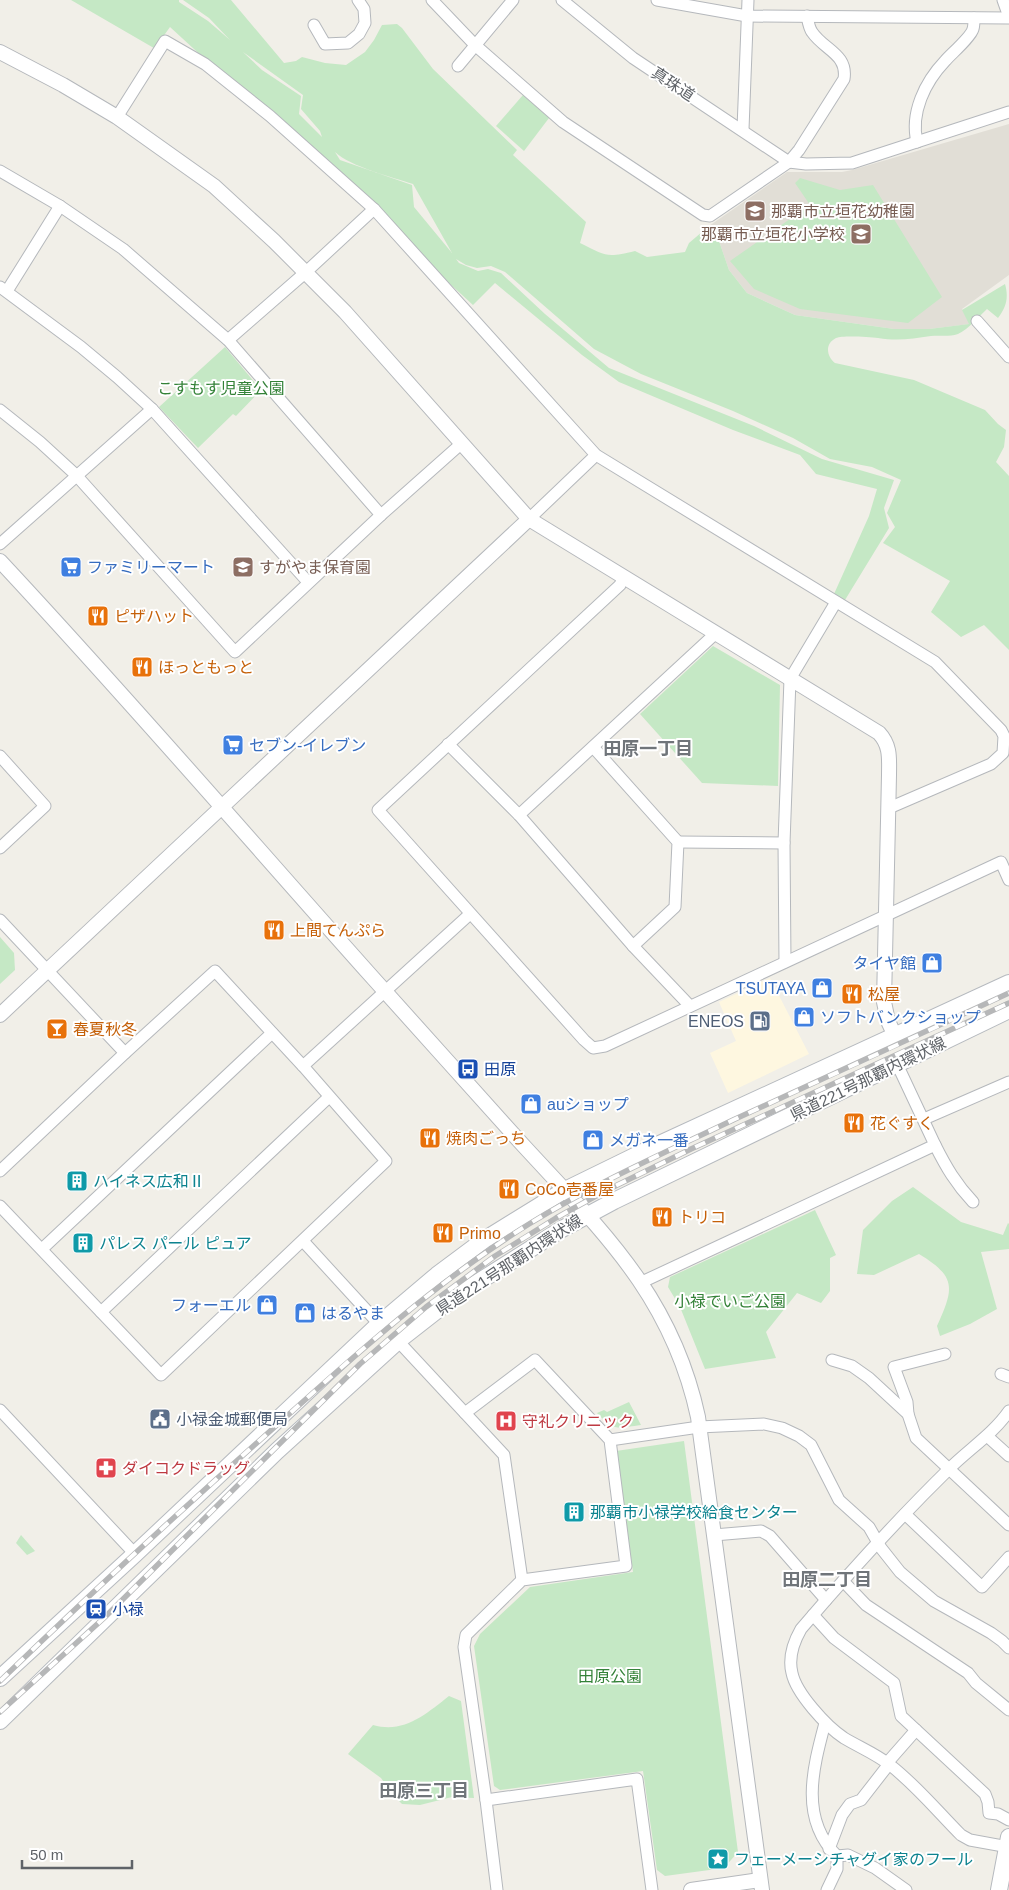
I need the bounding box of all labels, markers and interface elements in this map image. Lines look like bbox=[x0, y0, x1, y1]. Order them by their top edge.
street label: 真珠道 bbox=[648, 64, 698, 104]
school or university icon: 那覇市立垣花幼稚園 bbox=[743, 199, 767, 223]
place label: 那覇市立垣花幼稚園 bbox=[771, 203, 915, 220]
school or university icon: 那覇市立垣花小学校 bbox=[849, 222, 873, 246]
place label: 那覇市立垣花小学校 bbox=[701, 226, 845, 243]
park label: こすもす児童公園 bbox=[157, 380, 285, 397]
supermarket icon: ファミリーマート bbox=[59, 555, 83, 579]
school or university icon: すがやま保育園 bbox=[231, 555, 255, 579]
place label: ファミリーマート bbox=[87, 559, 215, 576]
place label: すがやま保育園 bbox=[259, 559, 371, 576]
restaurant icon: ピザハット bbox=[86, 604, 110, 628]
place label: ピザハット bbox=[114, 608, 194, 625]
restaurant icon: ほっともっと bbox=[130, 655, 154, 679]
place label: ほっともっと bbox=[158, 659, 254, 676]
supermarket icon: セブン-イレブン bbox=[221, 733, 245, 757]
place label: セブン-イレブン bbox=[249, 737, 366, 754]
district label: 田原一丁目 bbox=[603, 739, 693, 759]
restaurant icon: 上間てんぷら bbox=[262, 918, 286, 942]
place label: 上間てんぷら bbox=[290, 922, 386, 939]
shop icon: タイヤ館 bbox=[920, 951, 944, 975]
place label: タイヤ館 bbox=[852, 955, 916, 972]
shop icon: TSUTAYA bbox=[810, 976, 834, 1000]
place label: TSUTAYA bbox=[736, 980, 806, 997]
restaurant icon: 松屋 bbox=[840, 982, 864, 1006]
place label: 松屋 bbox=[868, 986, 900, 1003]
shop icon: ソフトバンクショップ bbox=[792, 1005, 816, 1029]
fuel station icon: ENEOS bbox=[748, 1009, 772, 1033]
place label: ソフトバンクショップ bbox=[820, 1009, 981, 1026]
place label: ENEOS bbox=[688, 1013, 744, 1030]
bar icon: 春夏秋冬 bbox=[45, 1017, 69, 1041]
place label: 春夏秋冬 bbox=[73, 1021, 137, 1038]
street label: 県道221号那覇内環状線 bbox=[788, 1034, 948, 1124]
bus stop icon: 田原 bbox=[456, 1057, 480, 1081]
place label: 田原 bbox=[484, 1061, 516, 1078]
shop icon: auショップ bbox=[519, 1092, 543, 1116]
place label: auショップ bbox=[547, 1096, 629, 1113]
restaurant icon: 花ぐすく bbox=[842, 1111, 866, 1135]
place label: 花ぐすく bbox=[870, 1115, 934, 1132]
restaurant icon: 焼肉ごっち bbox=[418, 1126, 442, 1150]
shop icon: メガネ一番 bbox=[581, 1128, 605, 1152]
place label: 焼肉ごっち bbox=[446, 1130, 526, 1147]
place label: メガネ一番 bbox=[609, 1132, 689, 1149]
building icon: ハイネス広和Ⅱ bbox=[65, 1169, 89, 1193]
place label: ハイネス広和Ⅱ bbox=[93, 1173, 205, 1190]
restaurant icon: CoCo壱番屋 bbox=[497, 1177, 521, 1201]
place label: CoCo壱番屋 bbox=[525, 1181, 614, 1198]
restaurant icon: トリコ bbox=[650, 1205, 674, 1229]
place label: トリコ bbox=[678, 1209, 726, 1226]
street label: 県道221号那覇内環状線 bbox=[433, 1211, 585, 1319]
restaurant icon: Primo bbox=[431, 1221, 455, 1245]
place label: Primo bbox=[459, 1225, 501, 1242]
building icon: パレス パール ピュア bbox=[71, 1231, 95, 1255]
place label: パレス パール ピュア bbox=[99, 1235, 252, 1252]
shop icon: フォーエル bbox=[255, 1293, 279, 1317]
park label: 小禄でいご公園 bbox=[674, 1293, 786, 1310]
place label: フォーエル bbox=[171, 1297, 251, 1314]
shop icon: はるやま bbox=[293, 1301, 317, 1325]
place label: はるやま bbox=[321, 1305, 385, 1322]
public building icon: 小禄金城郵便局 bbox=[148, 1407, 172, 1431]
hospital icon: 守礼クリニック bbox=[494, 1409, 518, 1433]
place label: 小禄金城郵便局 bbox=[176, 1411, 288, 1428]
place label: 守礼クリニック bbox=[522, 1413, 634, 1430]
pharmacy icon: ダイコクドラッグ bbox=[94, 1456, 118, 1480]
place label: ダイコクドラッグ bbox=[122, 1460, 250, 1477]
building icon: 那覇市小禄学校給食センター bbox=[562, 1500, 586, 1524]
place label: 那覇市小禄学校給食センター bbox=[590, 1504, 798, 1521]
district label: 田原二丁目 bbox=[782, 1570, 872, 1590]
station icon: 小禄 bbox=[84, 1597, 108, 1621]
place label: 小禄 bbox=[112, 1601, 144, 1618]
park label: 田原公園 bbox=[578, 1668, 642, 1685]
district label: 田原三丁目 bbox=[379, 1781, 469, 1801]
scale bar bbox=[22, 1838, 132, 1870]
text: 50 m bbox=[30, 1846, 63, 1863]
place icon: フェーメーシチャグイ家のフール bbox=[706, 1847, 730, 1871]
place label: フェーメーシチャグイ家のフール bbox=[734, 1851, 973, 1868]

